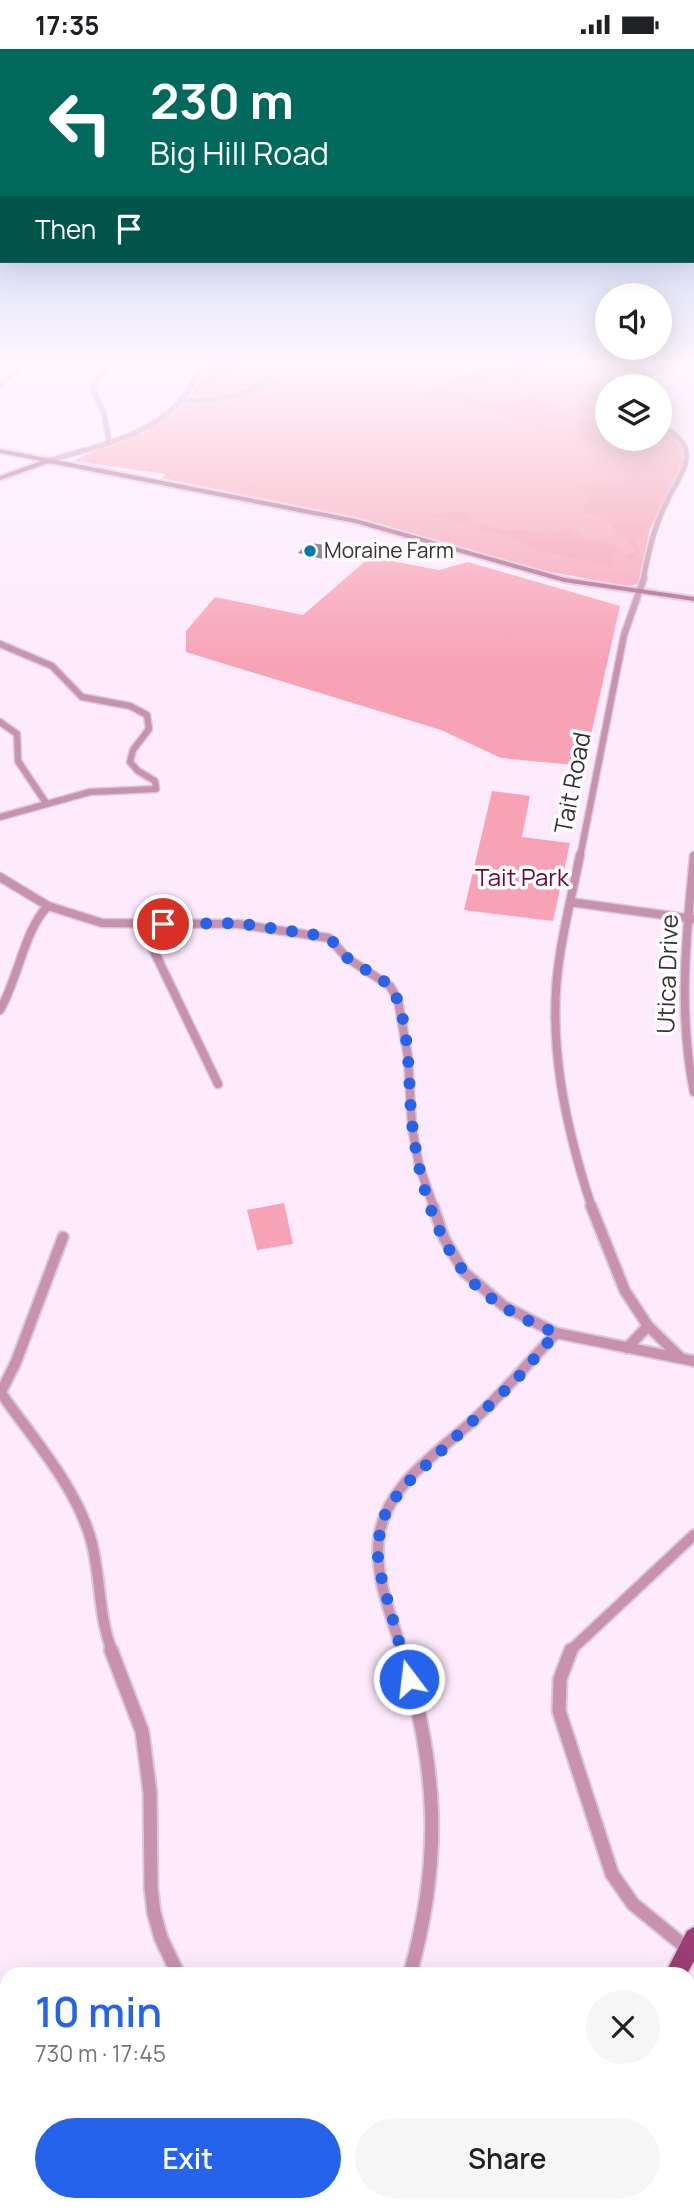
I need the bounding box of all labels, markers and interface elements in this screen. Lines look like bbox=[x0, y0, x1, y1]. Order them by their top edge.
text: 17:35 bbox=[35, 7, 100, 43]
text: 230 m bbox=[150, 67, 294, 134]
icon: left bbox=[35, 77, 126, 168]
text: Big Hill Road bbox=[150, 131, 329, 175]
icon: arrive bbox=[110, 210, 148, 248]
text: Then bbox=[35, 211, 96, 247]
map controls bbox=[595, 283, 672, 451]
button: sound bbox=[595, 283, 672, 360]
button: layers bbox=[595, 374, 672, 451]
place label: Moraine Farm bbox=[324, 536, 454, 564]
marker: Moraine Farm bbox=[302, 543, 318, 559]
street label: Tait Road bbox=[546, 729, 598, 836]
park label: Tait Park bbox=[475, 860, 570, 893]
pin bbox=[133, 894, 193, 954]
icon: arrive bbox=[144, 905, 182, 943]
street label: Utica Drive bbox=[648, 914, 685, 1034]
position arrow bbox=[372, 1642, 446, 1716]
text: 10 min bbox=[35, 1982, 162, 2040]
button: close bbox=[586, 1990, 660, 2064]
text: 730 m · 17:45 bbox=[35, 2037, 166, 2069]
button: Exit bbox=[35, 2118, 341, 2198]
button: Share bbox=[355, 2118, 660, 2198]

